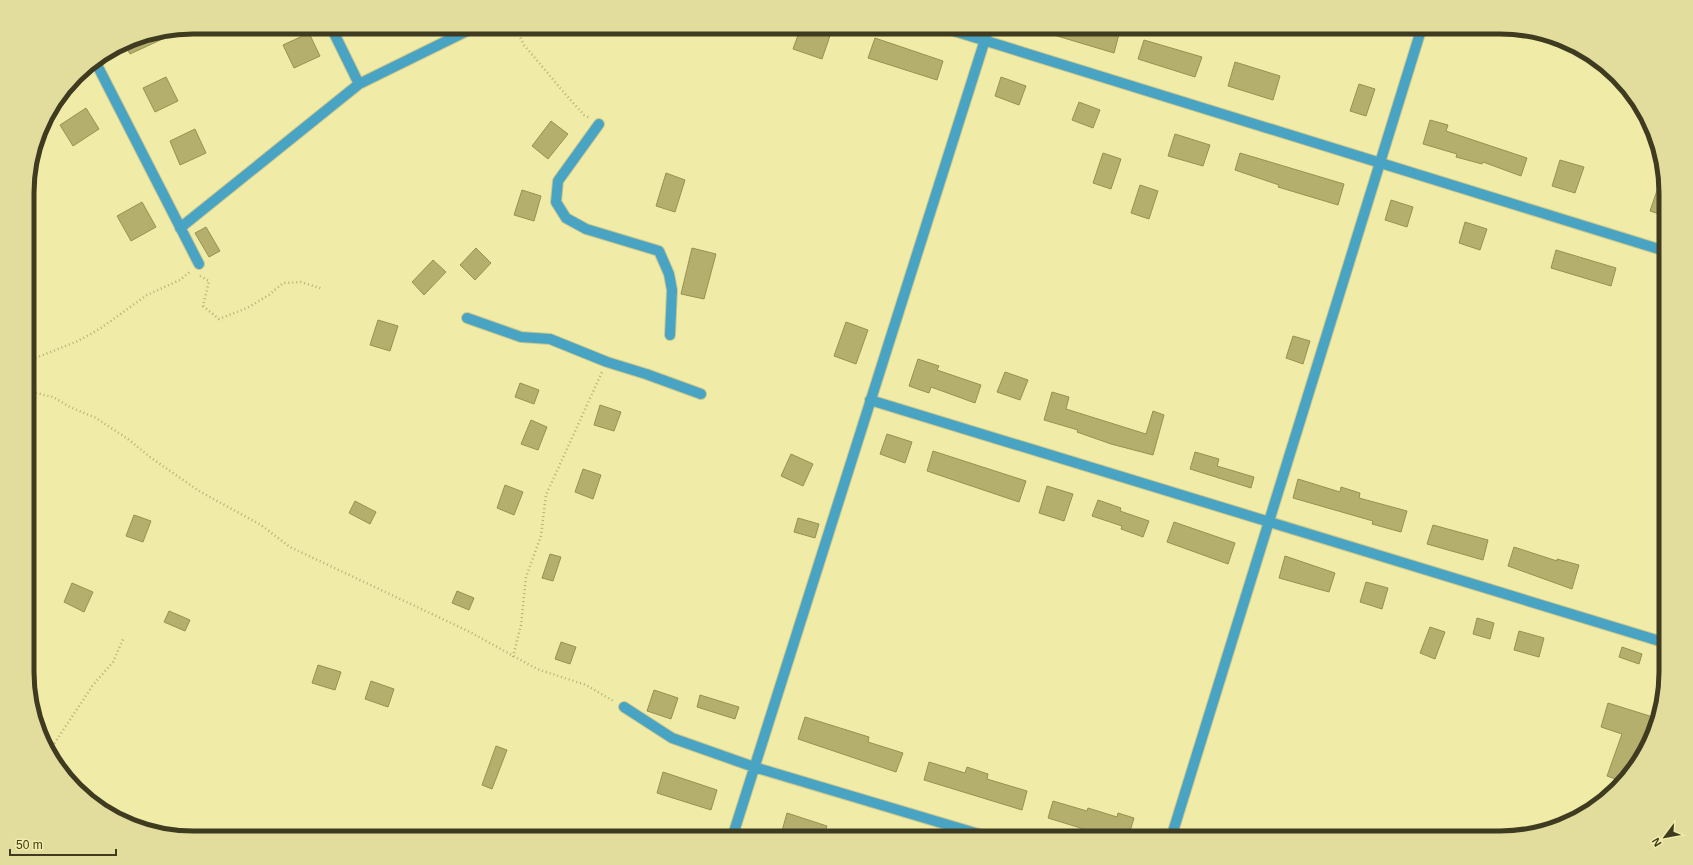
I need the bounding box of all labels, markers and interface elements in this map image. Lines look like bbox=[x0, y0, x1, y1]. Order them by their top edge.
north arrow bbox=[1645, 817, 1685, 857]
scale bar bbox=[10, 831, 116, 857]
text: N bbox=[1649, 836, 1664, 849]
text: 50 m bbox=[16, 838, 43, 852]

